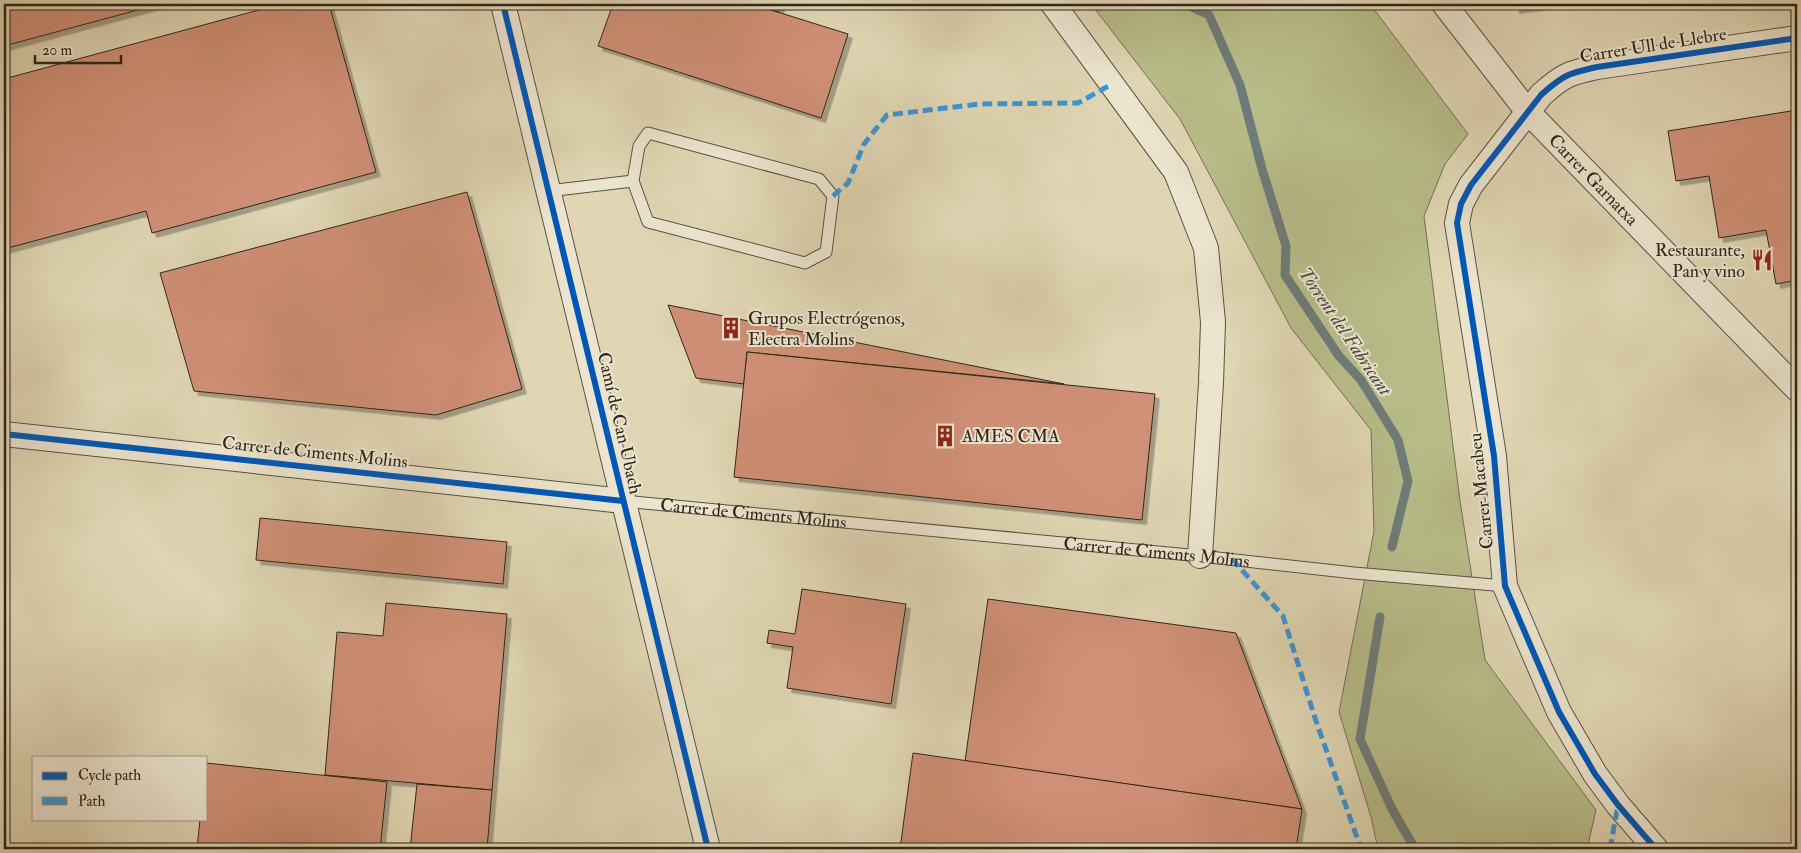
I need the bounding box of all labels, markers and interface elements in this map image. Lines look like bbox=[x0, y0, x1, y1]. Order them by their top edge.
street label: Carrer Ull de Llebre bbox=[1578, 22, 1729, 68]
scale bar bbox=[35, 32, 121, 64]
text: 20 m bbox=[42, 41, 72, 60]
street label: Carrer Garnatxa bbox=[1543, 129, 1643, 231]
place label: Restaurante, Pan y vino bbox=[1655, 239, 1745, 283]
restaurant icon: Restaurante, Pan y vino bbox=[1749, 247, 1775, 273]
water label: Torrent del Fabricant bbox=[1293, 263, 1398, 402]
place label: Grupos Electrógenos, Electra Molins bbox=[748, 307, 905, 351]
building icon: Grupos Electrógenos, Electra Molins bbox=[718, 315, 744, 341]
street label: Camí de Can Ubach bbox=[592, 350, 647, 497]
building icon: AMES CMA bbox=[932, 423, 958, 449]
place label: AMES CMA bbox=[961, 425, 1060, 448]
street label: Carrer de Ciments Molins bbox=[221, 431, 409, 474]
street label: Carrer Macabeu bbox=[1464, 432, 1499, 550]
street label: Carrer de Ciments Molins bbox=[659, 494, 848, 534]
street label: Carrer de Ciments Molins bbox=[1062, 532, 1251, 573]
legend bbox=[32, 756, 208, 820]
text: Cycle path bbox=[78, 766, 141, 786]
text: Path bbox=[78, 792, 105, 811]

